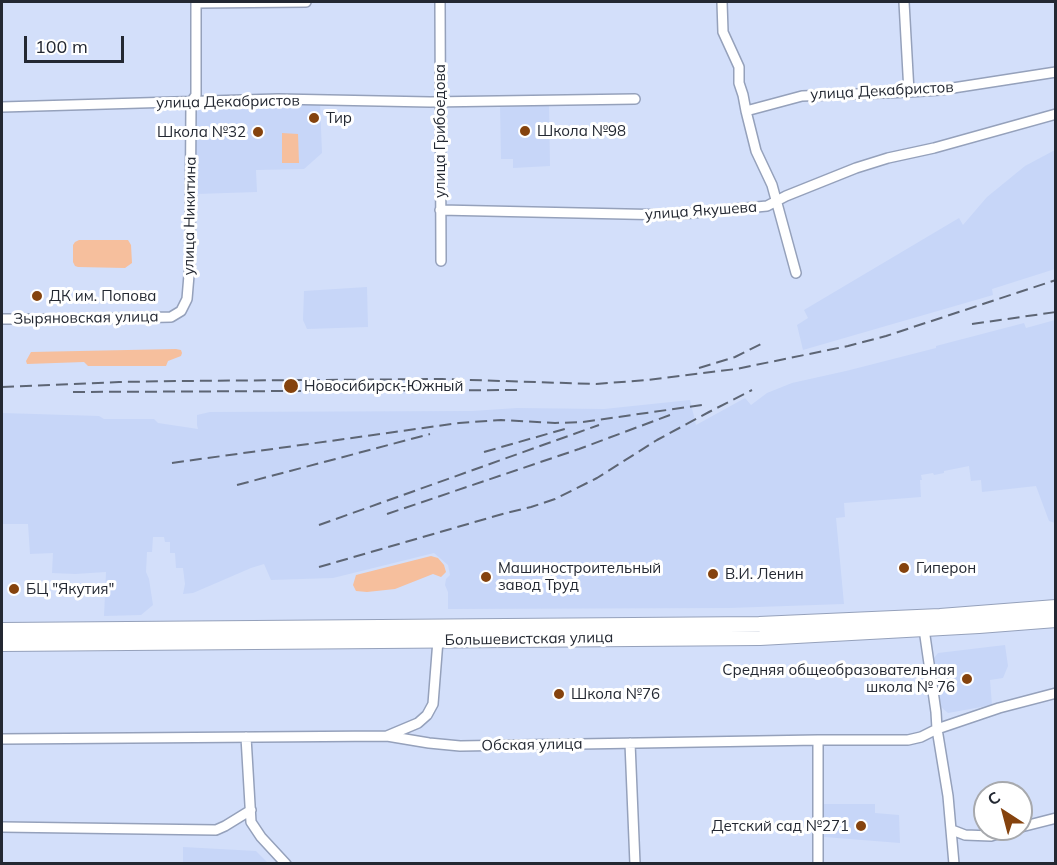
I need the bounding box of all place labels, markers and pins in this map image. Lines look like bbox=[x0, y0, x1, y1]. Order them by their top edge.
place label: Тир bbox=[326, 109, 352, 127]
marker: Тир bbox=[307, 111, 321, 125]
place label: Школа №98 bbox=[537, 122, 626, 140]
place label: Школа №32 bbox=[157, 123, 246, 141]
marker: Школа №98 bbox=[518, 124, 532, 138]
marker: Школа №32 bbox=[251, 125, 265, 139]
place label: ДК им. Попова bbox=[49, 287, 157, 305]
marker: ДК им. Попова bbox=[30, 289, 44, 303]
marker: Новосибирск-Южный bbox=[282, 377, 300, 395]
place label: Новосибирск-Южный bbox=[304, 377, 463, 395]
place label: Машиностроительный завод Труд bbox=[498, 559, 661, 594]
place label: Гиперон bbox=[916, 559, 976, 577]
marker: Гиперон bbox=[897, 561, 911, 575]
place label: В.И. Ленин bbox=[725, 565, 804, 583]
marker: В.И. Ленин bbox=[706, 567, 720, 581]
marker: Машиностроительный завод Труд bbox=[479, 570, 493, 584]
place label: БЦ "Якутия" bbox=[26, 580, 114, 598]
marker: БЦ "Якутия" bbox=[7, 582, 21, 596]
place label: Средняя общеобразовательная школа № 76 bbox=[722, 661, 955, 696]
marker: Средняя общеобразовательная школа № 76 bbox=[960, 672, 974, 686]
place label: Школа №76 bbox=[571, 685, 660, 703]
marker: Школа №76 bbox=[552, 687, 566, 701]
place label: Детский сад №271 bbox=[711, 817, 849, 835]
marker: Детский сад №271 bbox=[854, 819, 868, 833]

